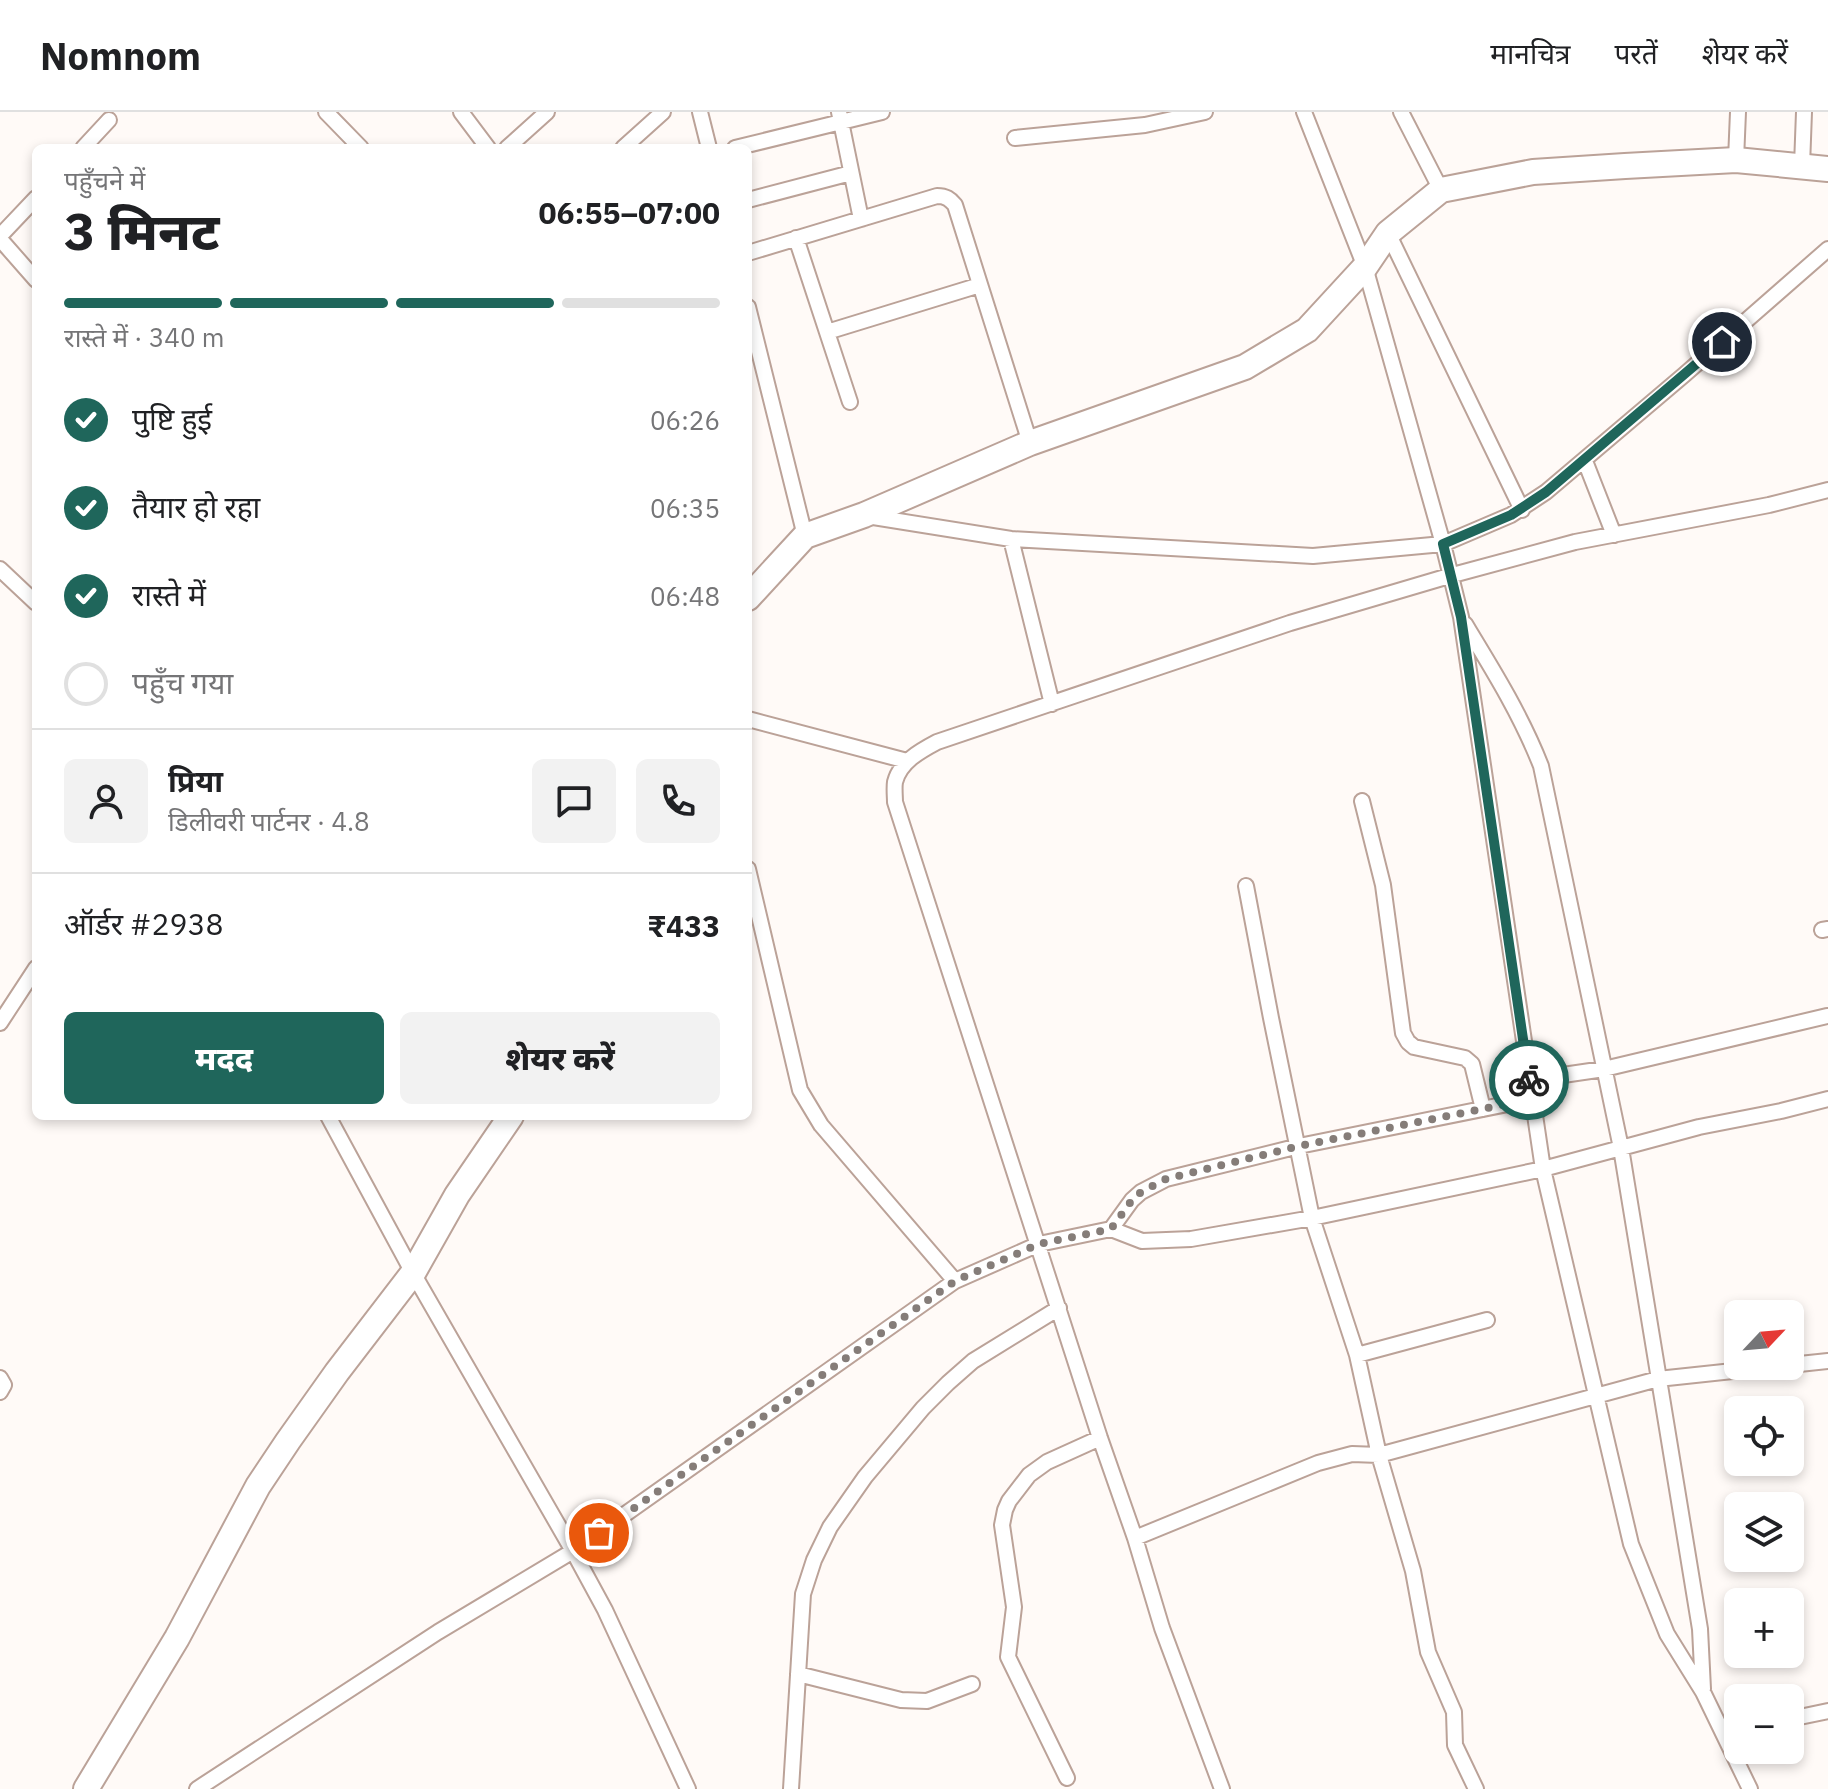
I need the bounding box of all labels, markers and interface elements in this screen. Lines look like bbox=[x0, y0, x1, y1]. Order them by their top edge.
text: Nomnom bbox=[40, 31, 201, 80]
text: मानचित्र bbox=[1490, 35, 1570, 72]
text: परतें bbox=[1614, 35, 1658, 72]
text: शेयर करें bbox=[1702, 35, 1788, 72]
text: पहुँचने में bbox=[64, 163, 145, 197]
text: 06:55–07:00 bbox=[539, 193, 720, 232]
text: 3 मिनट bbox=[64, 197, 219, 264]
pin bbox=[1688, 308, 1756, 376]
text: रास्ते में · 340 m bbox=[64, 320, 224, 354]
icon: home bbox=[1700, 320, 1744, 364]
icon: check bbox=[64, 398, 108, 442]
text: पुष्टि हुई bbox=[132, 399, 212, 438]
text: 06:26 bbox=[650, 403, 720, 437]
icon: check bbox=[64, 486, 108, 530]
text: तैयार हो रहा bbox=[132, 487, 260, 526]
text: 06:35 bbox=[650, 491, 720, 525]
icon: check bbox=[64, 574, 108, 618]
text: रास्ते में bbox=[132, 575, 206, 614]
text: 06:48 bbox=[650, 579, 720, 613]
text: पहुँच गया bbox=[132, 663, 233, 702]
button: person bbox=[64, 759, 148, 843]
button: chat bbox=[532, 759, 616, 843]
button: phone bbox=[636, 759, 720, 843]
text: प्रिया bbox=[168, 761, 223, 800]
text: डिलीवरी पार्टनर · 4.8 bbox=[168, 804, 370, 838]
text: ऑर्डर #2938 bbox=[64, 904, 223, 943]
text: ₹433 bbox=[647, 906, 720, 945]
button: मदद bbox=[64, 1012, 384, 1104]
button: शेयर करें bbox=[400, 1012, 720, 1104]
courier bbox=[1489, 1040, 1569, 1120]
icon: bike bbox=[1507, 1058, 1551, 1102]
north arrow bbox=[1724, 1300, 1804, 1380]
map controls bbox=[1724, 1300, 1804, 1764]
button: locate bbox=[1724, 1396, 1804, 1476]
button: layers bbox=[1724, 1492, 1804, 1572]
pin bbox=[565, 1499, 633, 1567]
icon: bag bbox=[577, 1511, 621, 1555]
button: + bbox=[1724, 1588, 1804, 1668]
button: − bbox=[1724, 1684, 1804, 1764]

